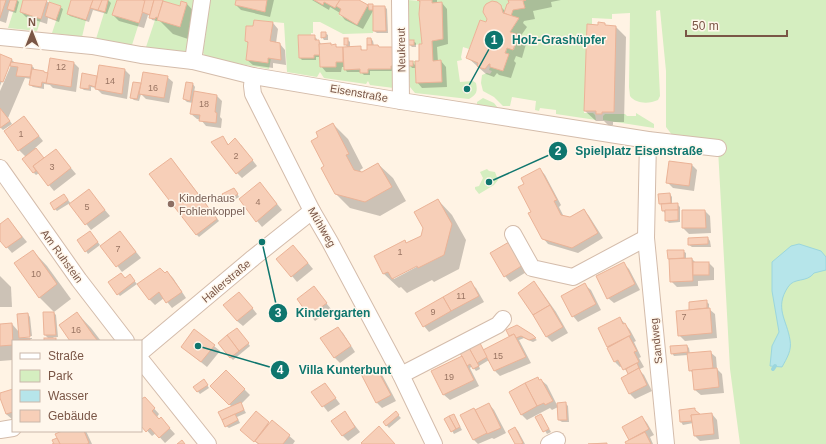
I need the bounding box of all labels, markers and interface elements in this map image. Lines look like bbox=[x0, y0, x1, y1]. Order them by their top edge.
north arrow bbox=[12, 12, 52, 52]
scale bar bbox=[686, 12, 787, 38]
text: N bbox=[28, 16, 36, 28]
text: 50 m bbox=[692, 19, 719, 33]
street label: Neukreut bbox=[395, 28, 407, 72]
callout: Holz-Grashüpfer bbox=[484, 28, 614, 52]
text: 1 bbox=[491, 33, 498, 47]
text: Holz-Grashüpfer bbox=[512, 33, 606, 47]
house number: 12 bbox=[56, 62, 66, 72]
house number: 14 bbox=[105, 76, 115, 86]
street label: Eisenstraße bbox=[329, 82, 389, 104]
house number: 16 bbox=[148, 83, 158, 93]
house number: 18 bbox=[199, 99, 209, 109]
house number: 1 bbox=[18, 129, 24, 139]
callout: Spielplatz Eisenstraße bbox=[548, 139, 711, 163]
text: 2 bbox=[555, 144, 562, 158]
text: Spielplatz Eisenstraße bbox=[575, 144, 703, 158]
house number: 2 bbox=[233, 151, 239, 161]
house number: 3 bbox=[49, 162, 55, 172]
place label: Kinderhaus Fohlenkoppel bbox=[179, 192, 245, 217]
house number: 4 bbox=[255, 197, 261, 207]
marker: Kinderhaus Fohlenkoppel bbox=[166, 199, 176, 209]
house number: 5 bbox=[84, 202, 90, 212]
street label: Mühlweg bbox=[306, 205, 338, 249]
street label: Am Ruhstein bbox=[39, 227, 85, 285]
house number: 7 bbox=[115, 244, 121, 254]
house number: 1 bbox=[397, 247, 403, 257]
street label: Hallerstraße bbox=[199, 257, 253, 305]
house number: 10 bbox=[31, 269, 41, 279]
house number: 11 bbox=[456, 291, 466, 301]
callout: Kindergarten bbox=[268, 301, 379, 325]
text: 3 bbox=[275, 306, 282, 320]
text: Kindergarten bbox=[296, 306, 370, 320]
house number: 9 bbox=[430, 307, 436, 317]
house number: 7 bbox=[681, 312, 687, 322]
street label: Sandweg bbox=[648, 318, 664, 364]
house number: 16 bbox=[71, 325, 81, 335]
legend bbox=[12, 340, 142, 432]
text: Straße bbox=[48, 349, 84, 363]
house number: 15 bbox=[493, 351, 503, 361]
callout: Villa Kunterbunt bbox=[270, 358, 399, 382]
text: 4 bbox=[277, 363, 284, 377]
text: Villa Kunterbunt bbox=[299, 363, 391, 377]
text: Park bbox=[48, 369, 74, 383]
house number: 19 bbox=[444, 372, 454, 382]
text: Wasser bbox=[48, 389, 88, 403]
text: Gebäude bbox=[48, 409, 98, 423]

